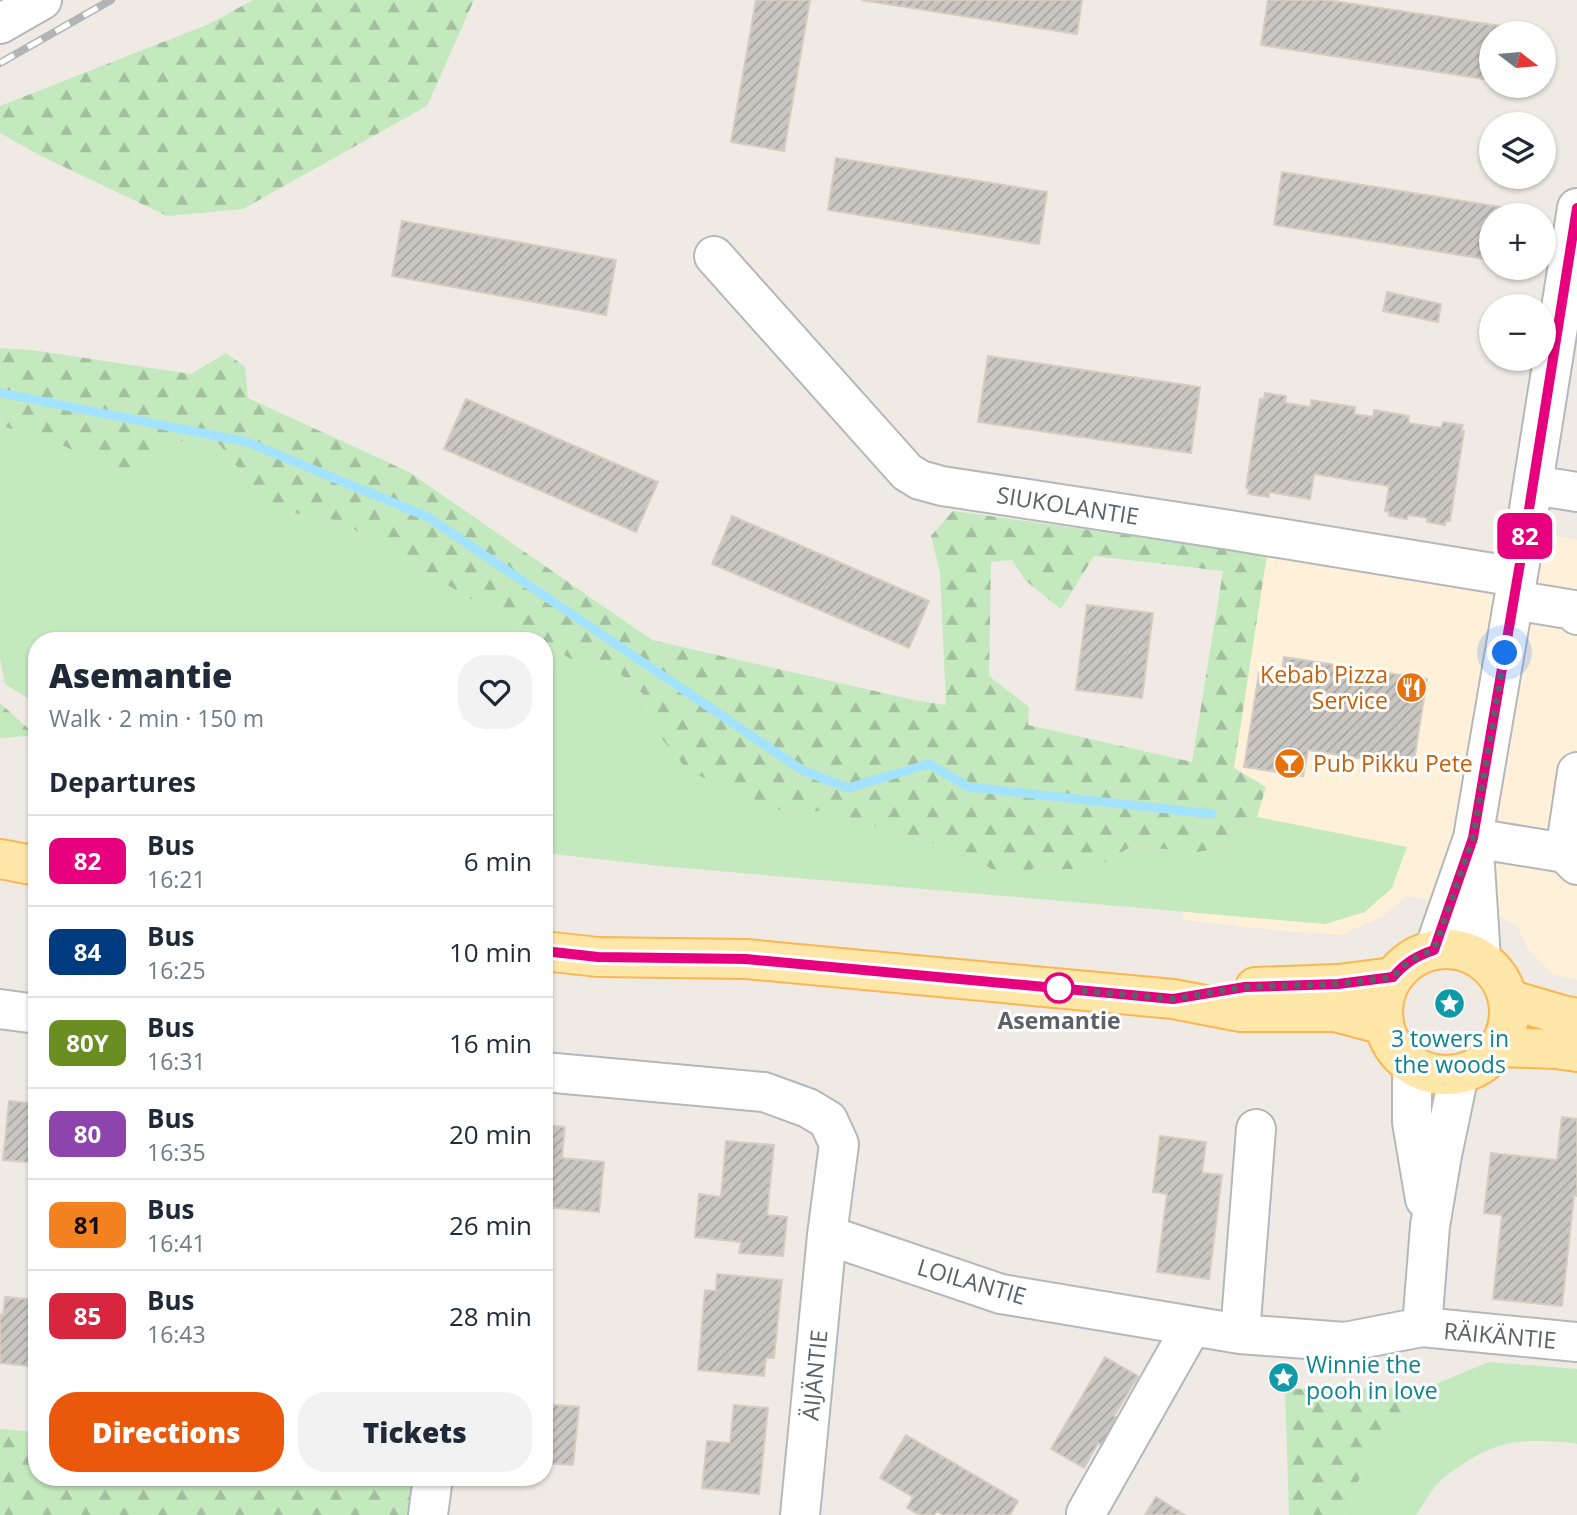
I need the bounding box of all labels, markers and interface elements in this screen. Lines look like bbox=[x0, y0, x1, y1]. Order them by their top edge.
north arrow bbox=[1479, 21, 1556, 98]
map controls bbox=[1479, 21, 1556, 371]
button: layers bbox=[1479, 112, 1556, 189]
button: + bbox=[1479, 203, 1556, 280]
button: − bbox=[1479, 294, 1556, 371]
street label: SIUKOLANTIE bbox=[995, 478, 1141, 532]
line badge: 82 bbox=[1494, 513, 1556, 559]
text: 82 bbox=[1511, 519, 1539, 552]
your location bbox=[1487, 635, 1522, 670]
text: Asemantie bbox=[49, 653, 232, 698]
button: heart bbox=[458, 655, 532, 729]
place label: Kebab Pizza Service bbox=[1260, 658, 1388, 716]
restaurant icon: Kebab Pizza Service bbox=[1394, 670, 1428, 704]
text: Walk · 2 min · 150 m bbox=[49, 702, 264, 734]
bar icon: Pub Pikku Pete bbox=[1273, 746, 1307, 780]
place label: Pub Pikku Pete bbox=[1313, 747, 1473, 779]
text: Departures bbox=[49, 764, 196, 800]
text: Bus bbox=[147, 827, 194, 863]
text: 6 min bbox=[464, 843, 532, 879]
text: 82 bbox=[74, 844, 101, 877]
text: 16:21 bbox=[147, 863, 206, 895]
text: Bus bbox=[147, 918, 194, 954]
text: 10 min bbox=[449, 934, 532, 970]
text: 84 bbox=[74, 935, 101, 968]
text: 16:25 bbox=[147, 954, 206, 986]
marker: Asemantie bbox=[1044, 973, 1074, 1003]
place icon: 3 towers in the woods bbox=[1433, 987, 1467, 1021]
place label: Asemantie bbox=[997, 1004, 1121, 1036]
text: Bus bbox=[147, 1009, 194, 1045]
place label: 3 towers in the woods bbox=[1391, 1022, 1509, 1080]
text: 16 min bbox=[449, 1025, 532, 1061]
text: 80Y bbox=[66, 1026, 109, 1059]
text: 16:31 bbox=[147, 1045, 206, 1077]
text: Bus bbox=[147, 1100, 194, 1136]
text: 20 min bbox=[449, 1116, 532, 1152]
text: 80 bbox=[74, 1117, 101, 1150]
text: 16:35 bbox=[147, 1136, 206, 1168]
text: Bus bbox=[147, 1191, 194, 1227]
text: 26 min bbox=[449, 1207, 532, 1243]
text: 81 bbox=[74, 1208, 101, 1241]
text: 16:41 bbox=[147, 1227, 206, 1259]
street label: LOILANTIE bbox=[914, 1250, 1030, 1312]
text: Bus bbox=[147, 1282, 194, 1318]
text: 28 min bbox=[449, 1298, 532, 1334]
text: 85 bbox=[74, 1299, 101, 1332]
street label: RÄIKÄNTIE bbox=[1442, 1314, 1558, 1356]
text: 16:43 bbox=[147, 1318, 206, 1350]
street label: ÄIJÄNTIE bbox=[793, 1328, 835, 1422]
place label: Winnie the pooh in love bbox=[1306, 1348, 1438, 1406]
place icon: Winnie the pooh in love bbox=[1266, 1360, 1300, 1394]
button: Directions bbox=[49, 1392, 284, 1472]
button: Tickets bbox=[298, 1392, 532, 1472]

